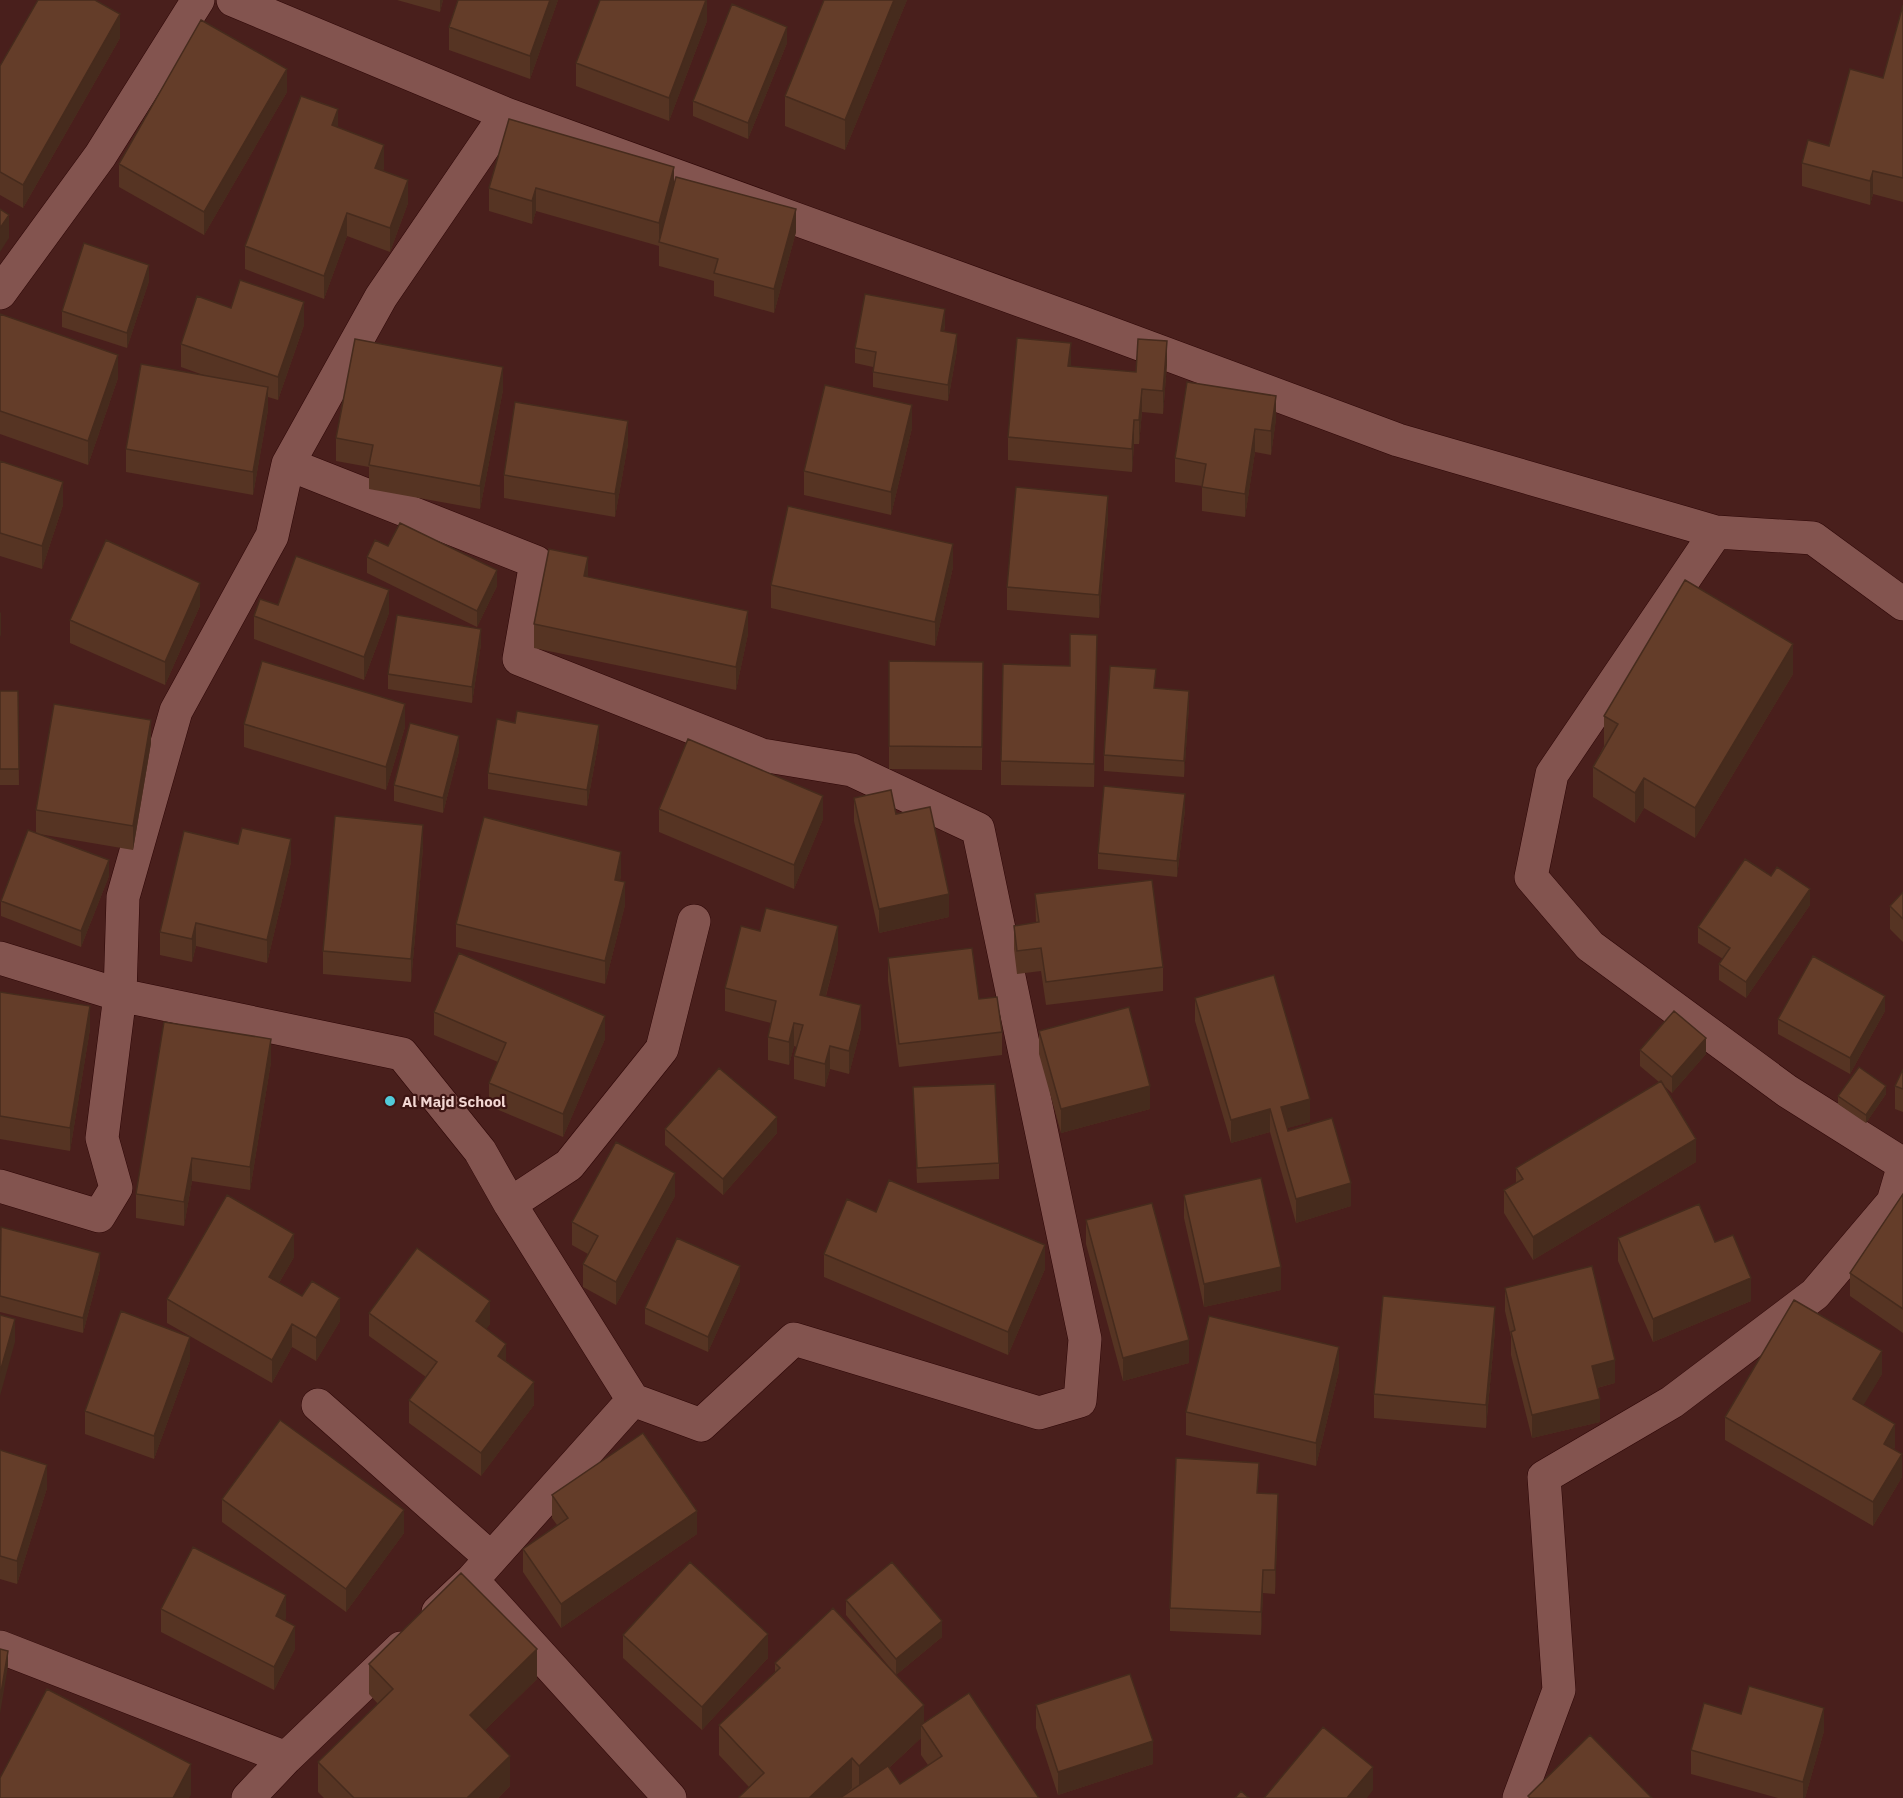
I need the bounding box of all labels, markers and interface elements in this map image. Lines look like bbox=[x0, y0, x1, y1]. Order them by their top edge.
place label: Al Majd School bbox=[402, 1092, 506, 1111]
marker: Al Majd School bbox=[383, 1094, 397, 1108]

